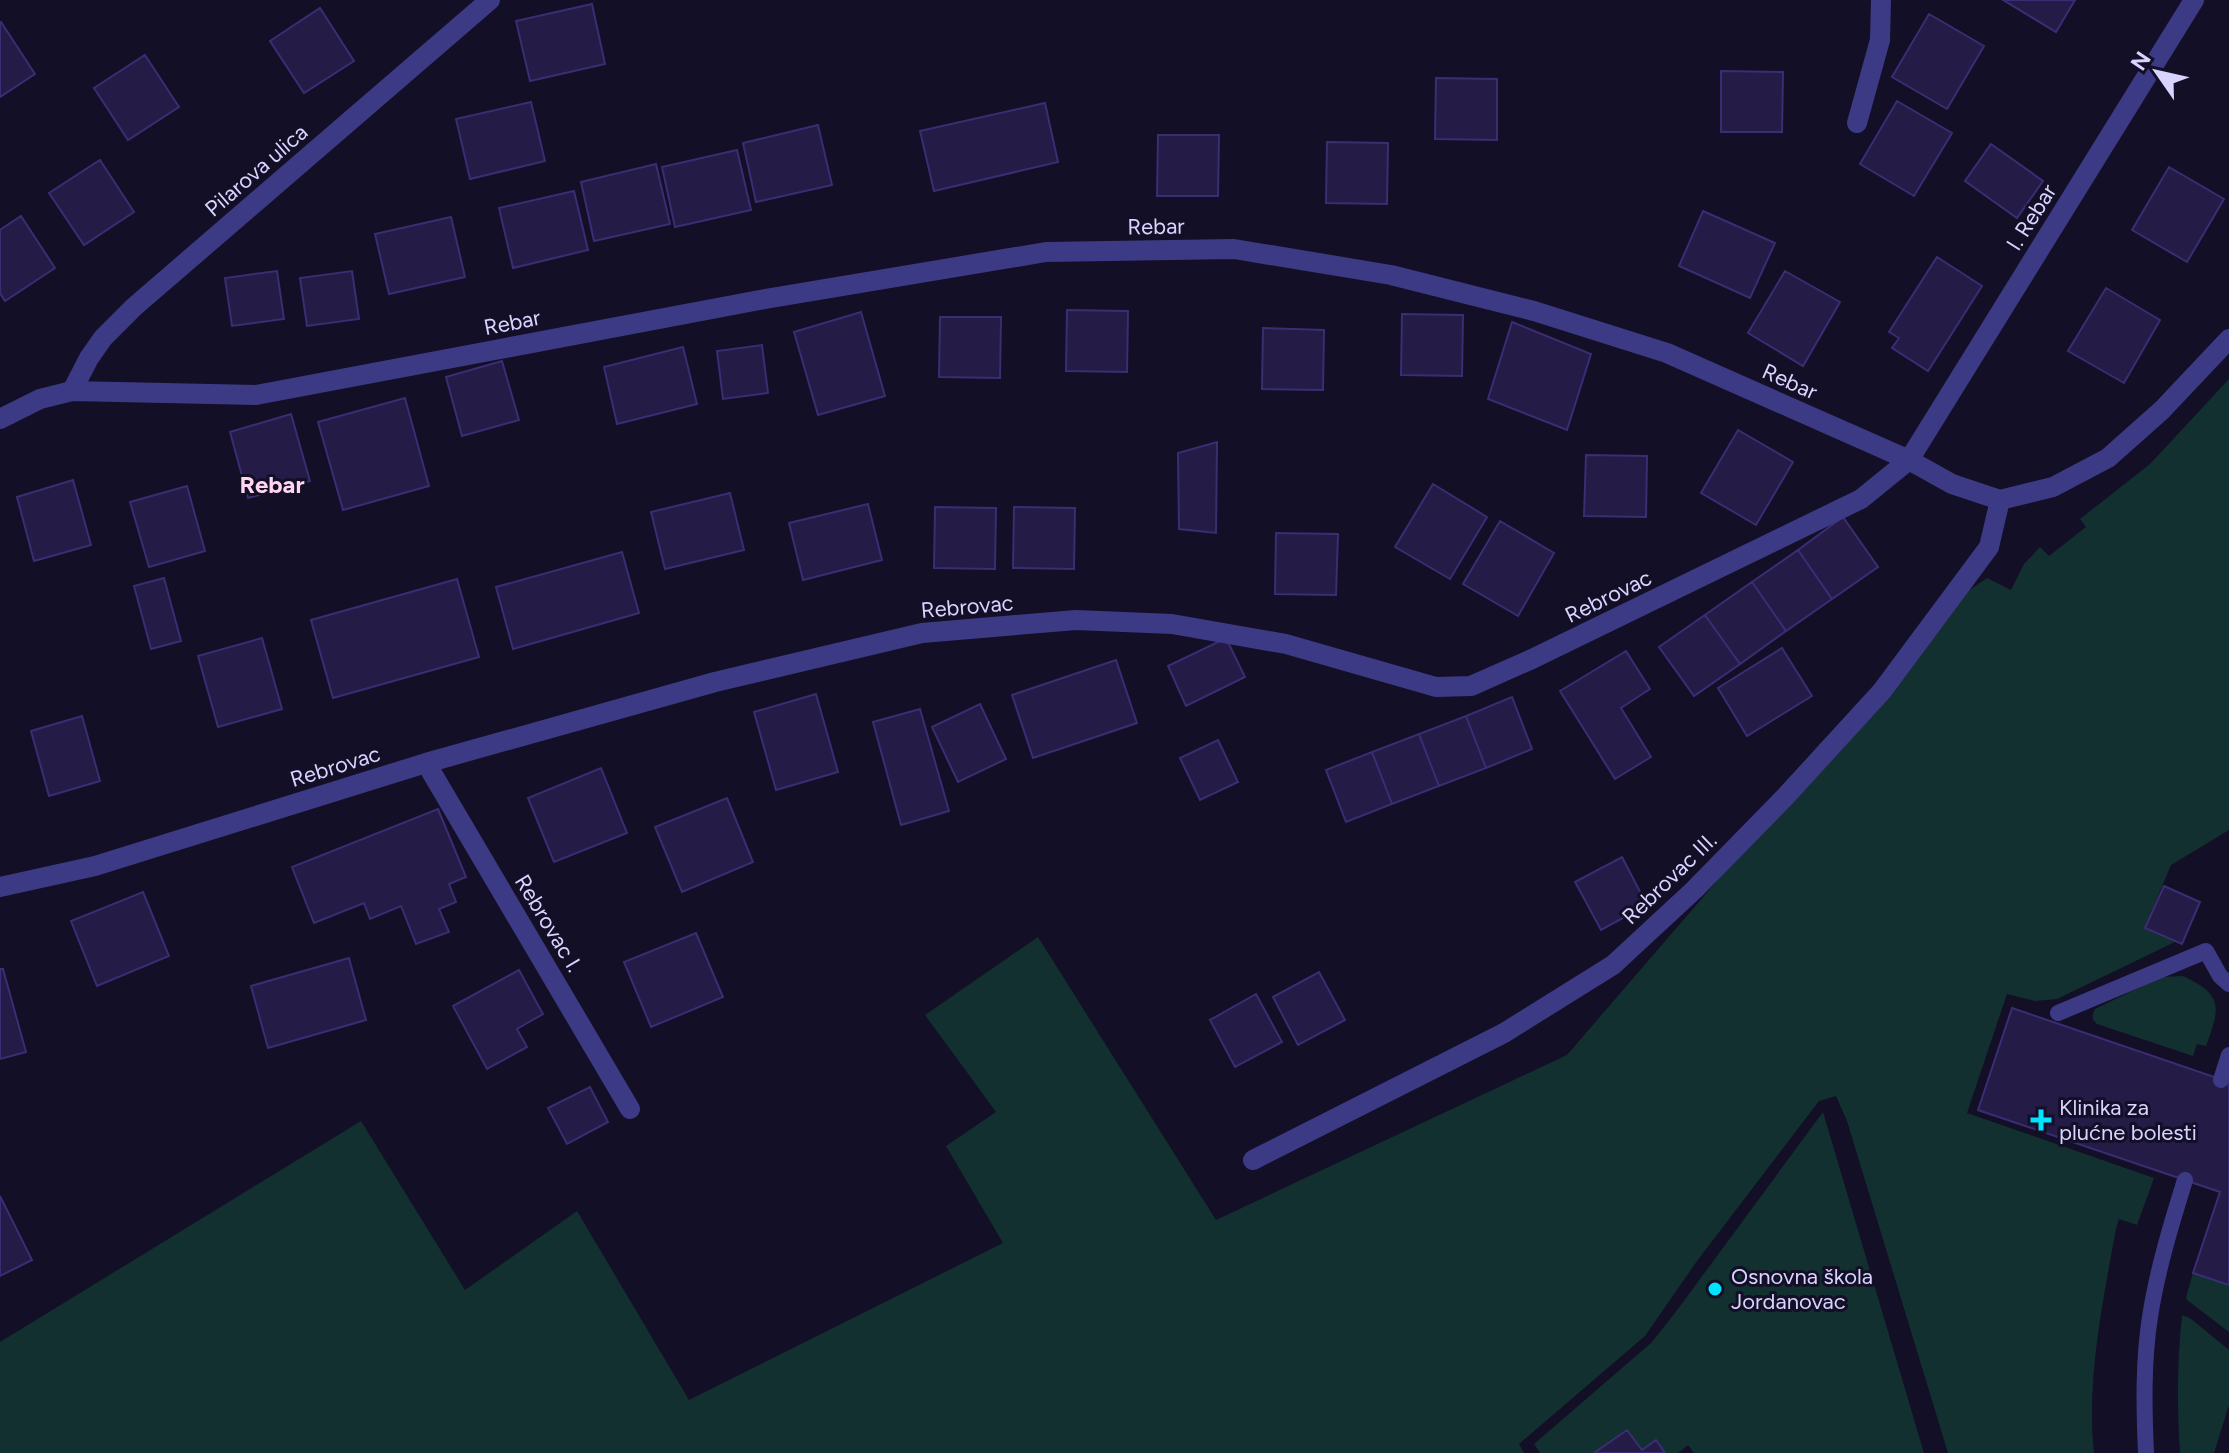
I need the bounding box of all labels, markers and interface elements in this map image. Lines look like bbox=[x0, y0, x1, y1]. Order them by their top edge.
north arrow bbox=[2117, 32, 2197, 112]
text: N bbox=[2125, 46, 2157, 76]
street label: Pilarova ulica bbox=[200, 119, 313, 222]
street label: I. Rebar bbox=[2001, 179, 2063, 256]
street label: Rebar bbox=[1127, 212, 1185, 240]
street label: Rebar bbox=[481, 304, 543, 341]
street label: Rebar bbox=[1758, 357, 1822, 406]
district label: Rebar bbox=[240, 470, 304, 499]
street label: Rebrovac bbox=[1561, 564, 1656, 629]
street label: Rebrovac bbox=[920, 589, 1015, 624]
street label: Rebrovac bbox=[287, 740, 384, 793]
street label: Rebrovac III. bbox=[1617, 827, 1722, 930]
street label: Rebrovac I. bbox=[509, 870, 588, 977]
place label: Klinika za plućne bolesti bbox=[2059, 1094, 2197, 1146]
marker: Klinika za plućne bolesti bbox=[2030, 1109, 2052, 1131]
place label: Osnovna škola Jordanovac bbox=[1731, 1263, 1873, 1315]
marker: Osnovna škola Jordanovac bbox=[1706, 1280, 1724, 1298]

